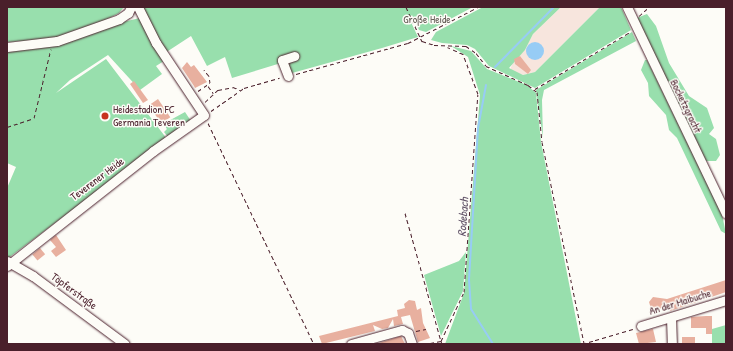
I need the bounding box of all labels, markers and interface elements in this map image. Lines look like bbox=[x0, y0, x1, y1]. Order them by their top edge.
park label: Große Heide bbox=[403, 12, 451, 26]
street label: Bocketzgracht bbox=[667, 77, 705, 135]
place label: Heidestadion FC Germania Teveren bbox=[113, 103, 185, 129]
marker: Heidestadion FC Germania Teveren bbox=[100, 111, 110, 121]
street label: Teverener Heide bbox=[68, 155, 126, 203]
water label: Rodebach bbox=[454, 197, 472, 237]
street label: Töpferstraße bbox=[48, 270, 100, 312]
street label: An der Maibuche bbox=[648, 286, 712, 318]

